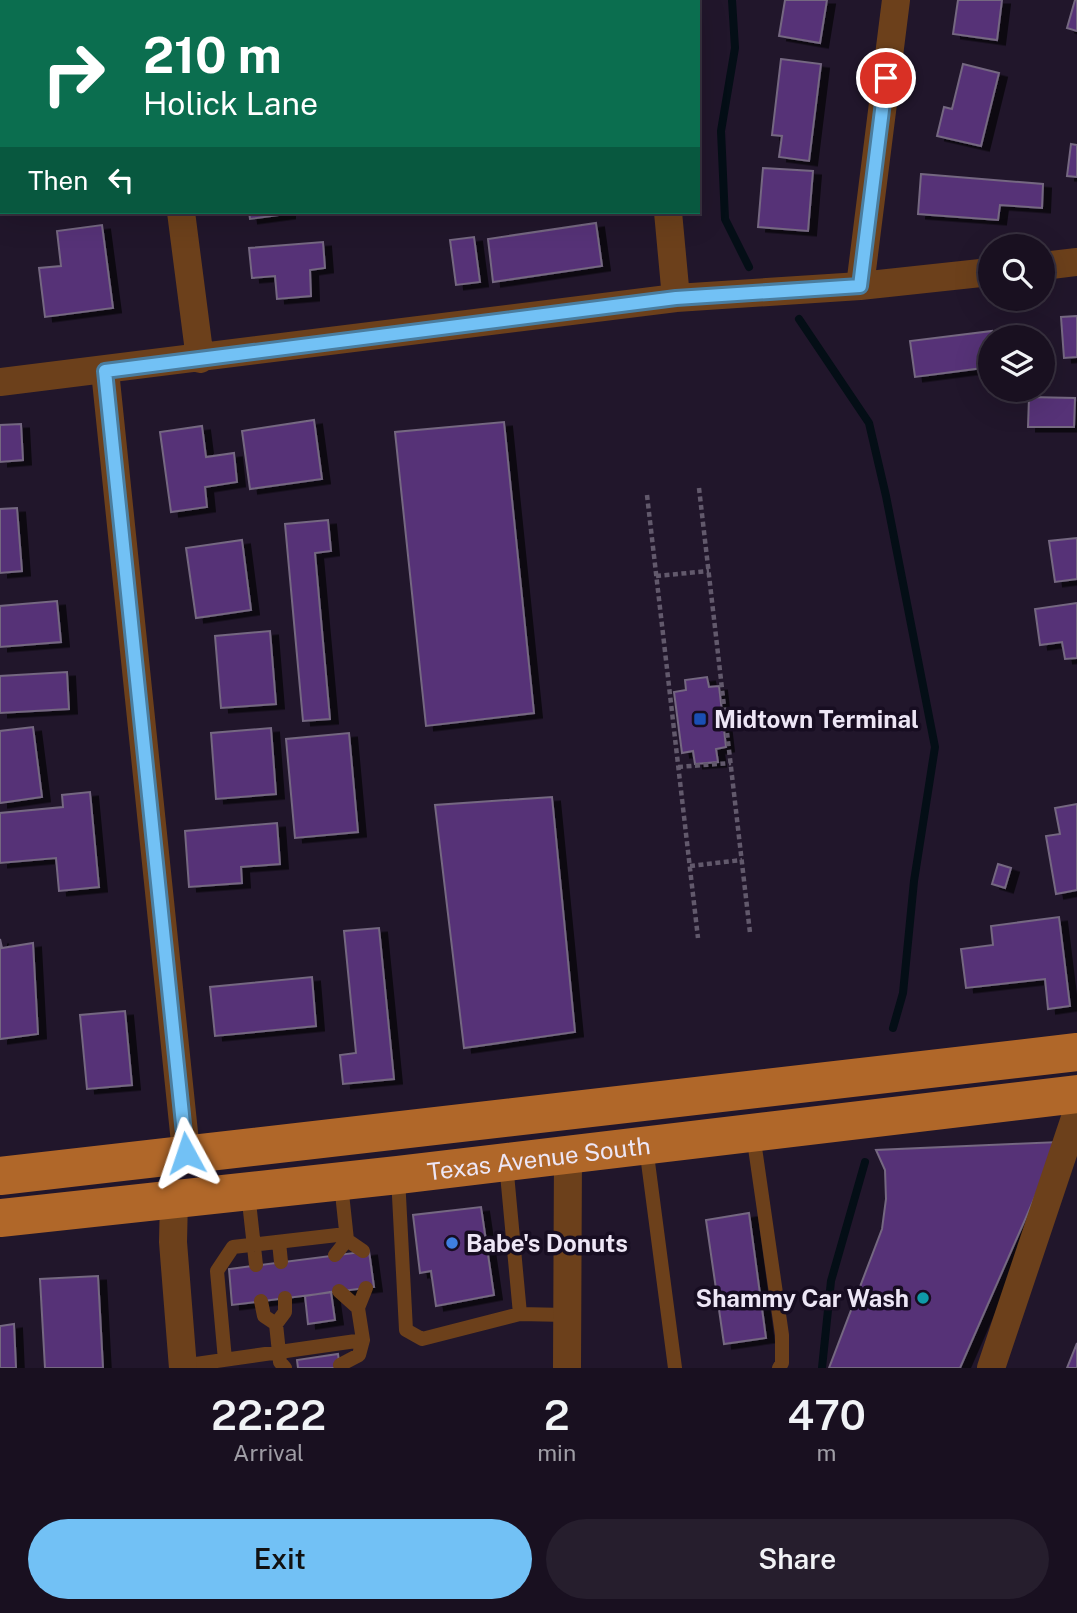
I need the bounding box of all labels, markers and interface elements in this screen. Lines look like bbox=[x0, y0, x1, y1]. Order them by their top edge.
text: 210 m bbox=[143, 26, 282, 84]
icon: right bbox=[28, 28, 119, 119]
pin bbox=[856, 48, 916, 108]
icon: arrive bbox=[867, 59, 905, 97]
text: Holick Lane bbox=[143, 85, 318, 122]
icon: left bbox=[102, 161, 140, 199]
text: Then bbox=[28, 165, 88, 196]
map controls bbox=[978, 234, 1055, 402]
button: search bbox=[978, 234, 1055, 311]
button: layers bbox=[978, 325, 1055, 402]
place label: Midtown Terminal bbox=[714, 705, 919, 733]
marker: Midtown Terminal bbox=[692, 711, 708, 727]
position arrow bbox=[149, 1116, 223, 1190]
street label: Texas Avenue South bbox=[426, 1131, 652, 1185]
place label: Babe's Donuts bbox=[466, 1229, 628, 1257]
marker: Babe's Donuts bbox=[444, 1235, 460, 1251]
place label: Shammy Car Wash bbox=[696, 1284, 909, 1312]
marker: Shammy Car Wash bbox=[915, 1290, 931, 1306]
text: 22:22 bbox=[211, 1390, 326, 1439]
text: 2 bbox=[544, 1390, 570, 1439]
text: 470 bbox=[787, 1390, 866, 1439]
text: Arrival bbox=[233, 1439, 304, 1466]
text: min bbox=[537, 1439, 576, 1466]
text: m bbox=[817, 1439, 837, 1466]
button: Exit bbox=[28, 1519, 532, 1599]
button: Share bbox=[546, 1519, 1049, 1599]

